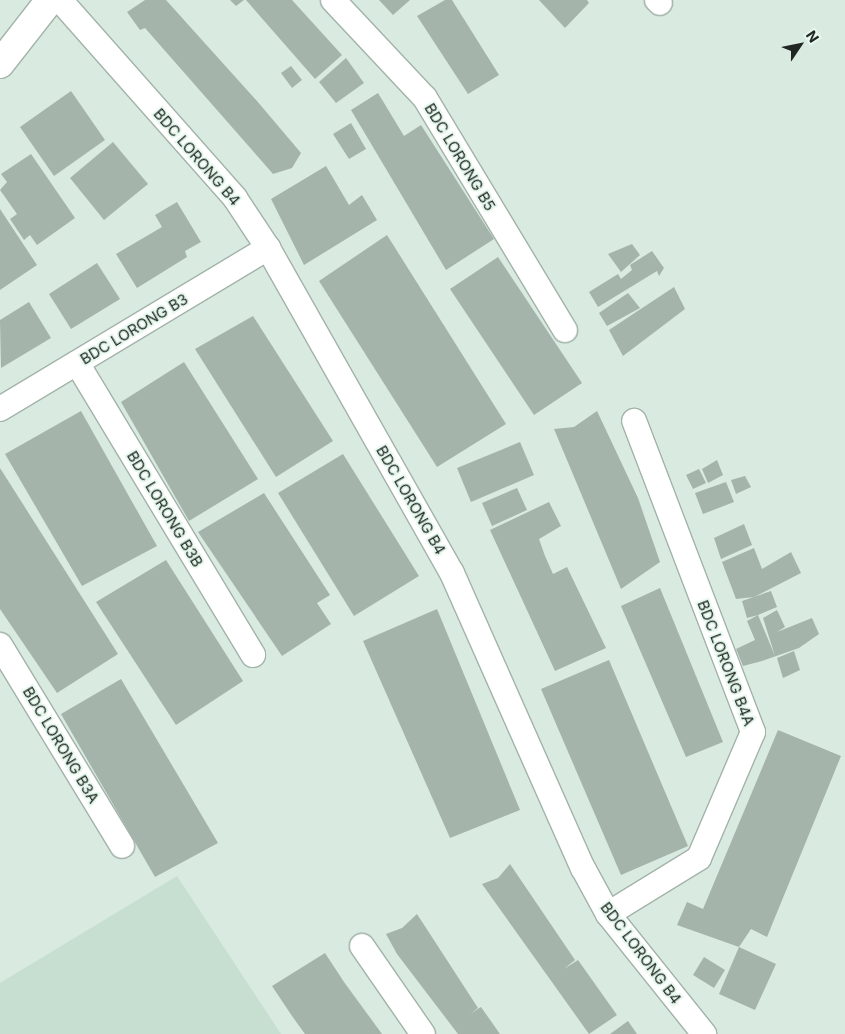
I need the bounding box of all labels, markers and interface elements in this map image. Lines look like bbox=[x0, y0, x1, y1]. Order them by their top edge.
north arrow bbox=[775, 20, 825, 70]
text: N bbox=[803, 27, 823, 46]
street label: BDC LORONG B5 bbox=[421, 100, 499, 214]
street label: BDC LORONG B4 bbox=[150, 105, 244, 209]
street label: BDC LORONG B3 bbox=[77, 290, 191, 368]
street label: BDC LORONG B4 bbox=[373, 442, 449, 558]
street label: BDC LORONG B3B bbox=[123, 448, 207, 570]
street label: BDC LORONG B4A bbox=[694, 598, 758, 728]
street label: BDC LORONG B3A bbox=[19, 684, 103, 806]
street label: BDC LORONG B4 bbox=[597, 899, 685, 1007]

